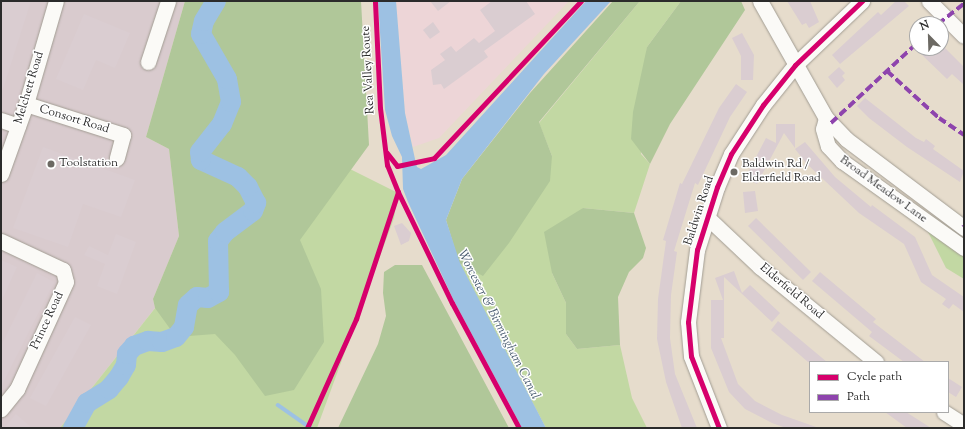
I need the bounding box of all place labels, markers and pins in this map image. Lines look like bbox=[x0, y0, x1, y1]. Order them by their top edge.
place label: Toolstation bbox=[59, 157, 118, 171]
place label: Baldwin Rd / Elderfield Road bbox=[742, 158, 821, 186]
marker: Toolstation bbox=[46, 159, 56, 169]
marker: Baldwin Rd / Elderfield Road bbox=[729, 167, 739, 177]

